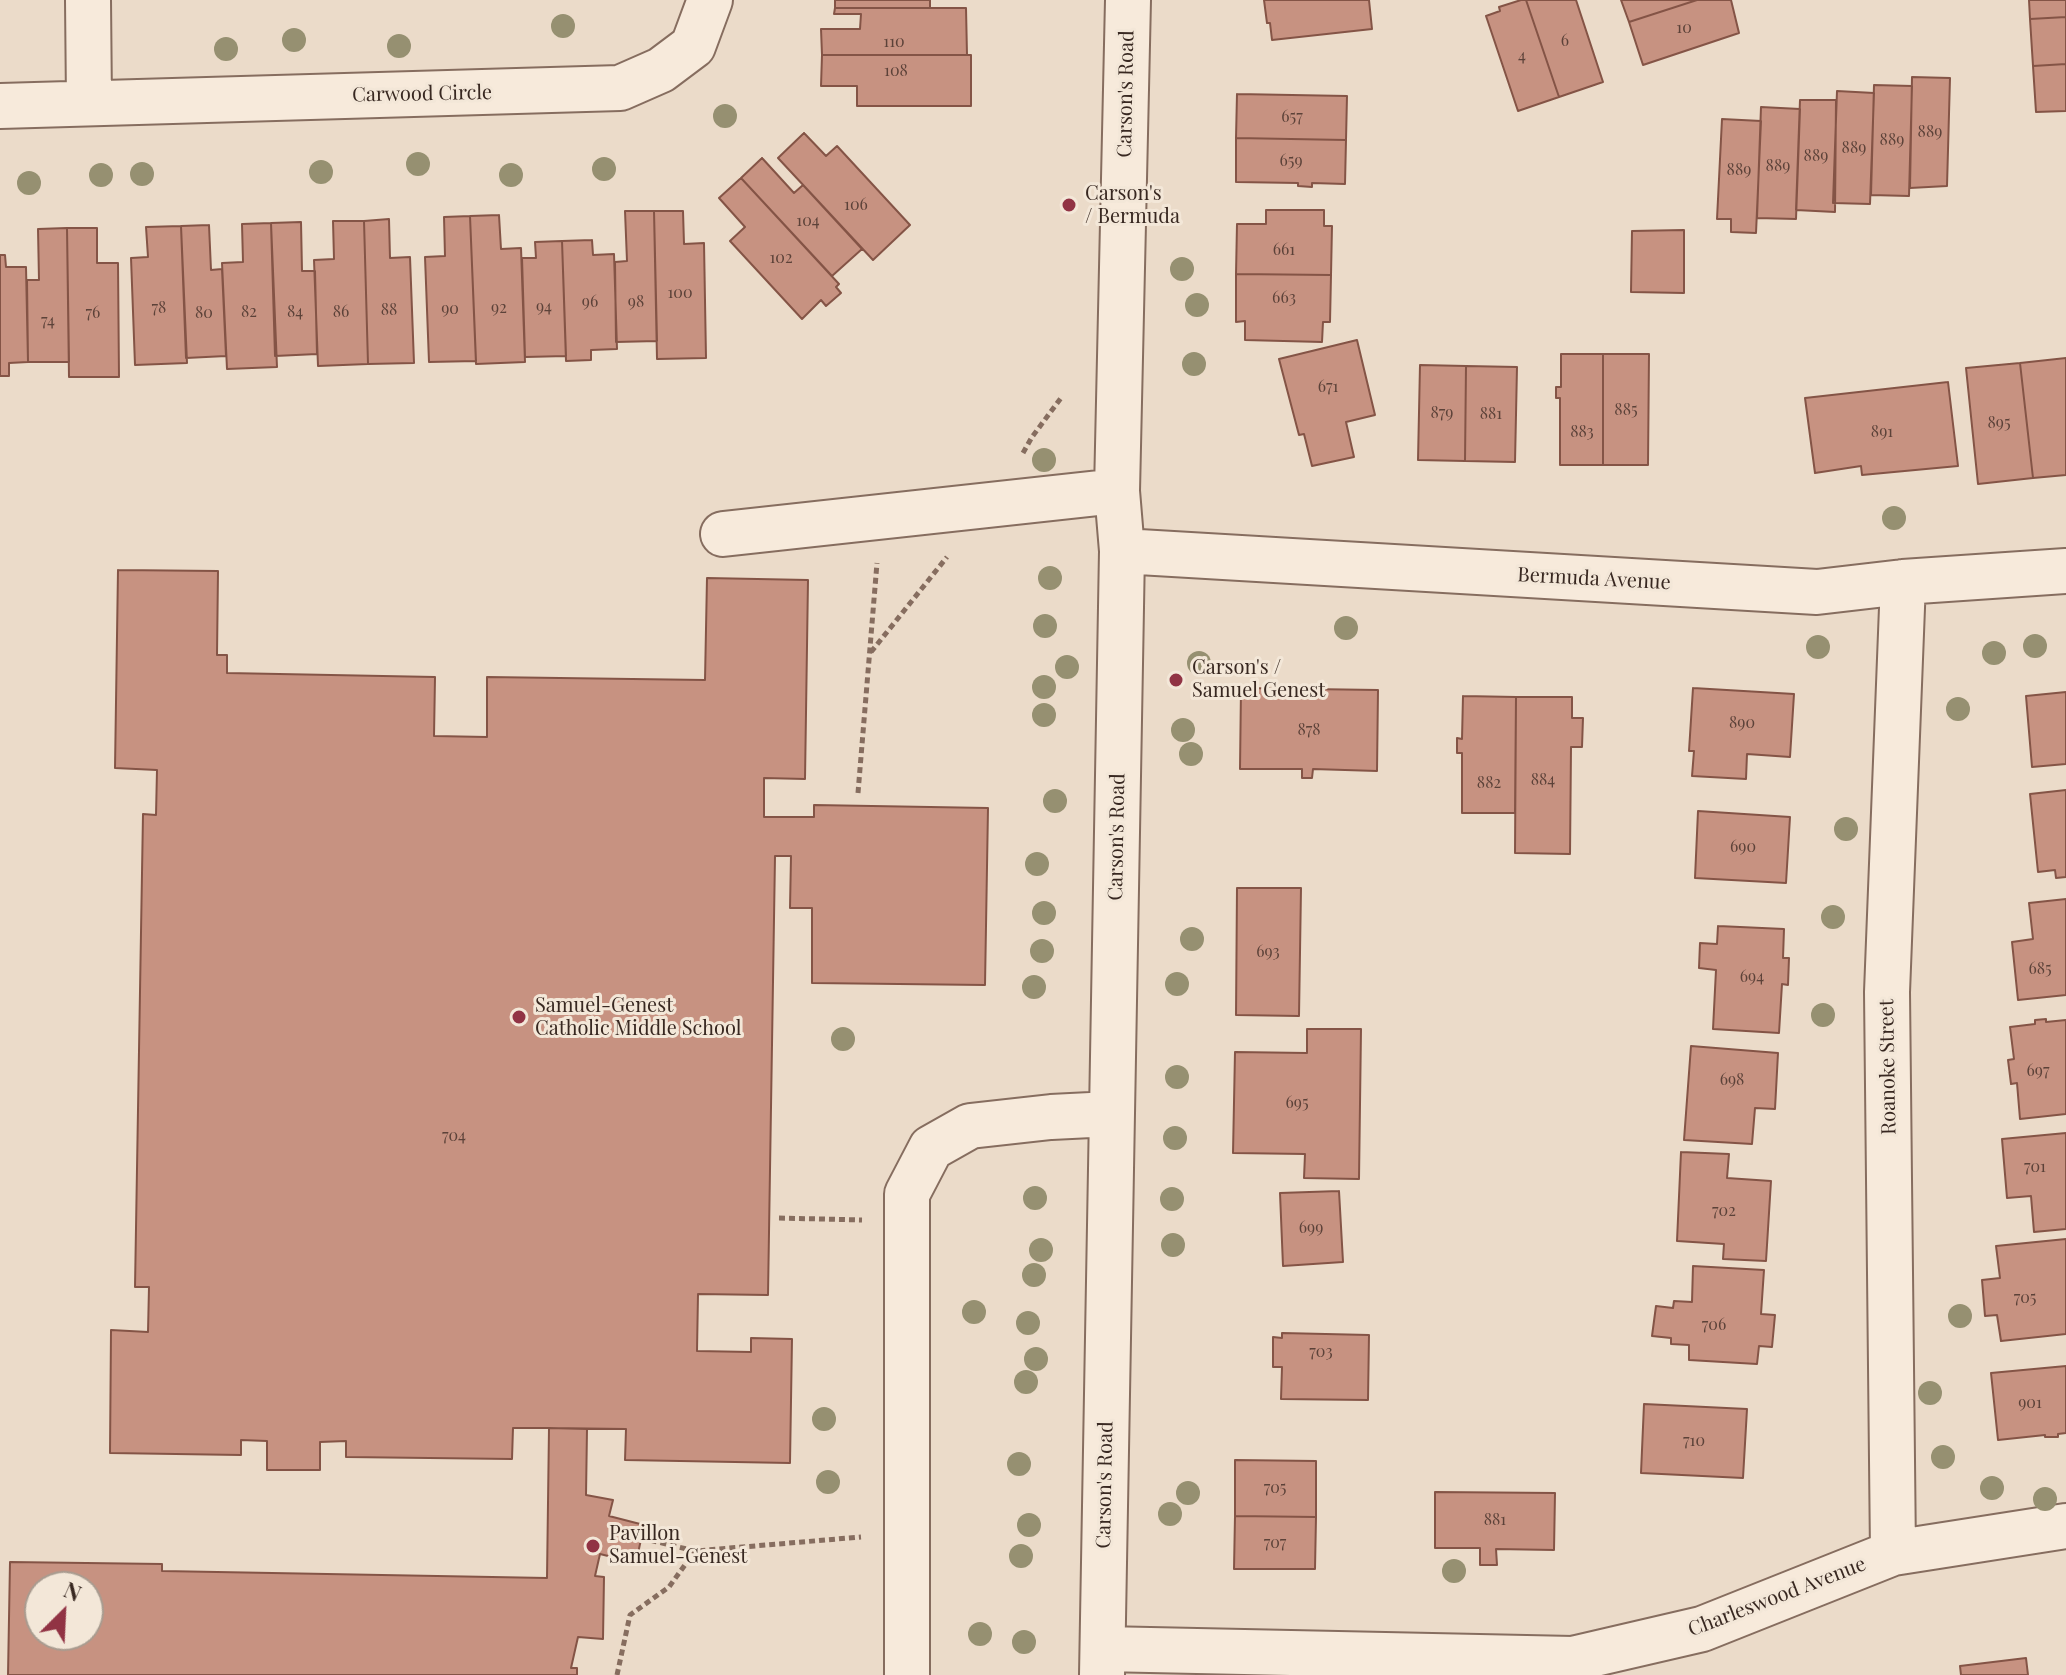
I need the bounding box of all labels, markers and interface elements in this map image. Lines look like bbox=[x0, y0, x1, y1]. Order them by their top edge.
house number: 10 bbox=[1676, 18, 1692, 38]
street label: Carson's Road bbox=[1113, 30, 1139, 158]
house number: 6 bbox=[1561, 31, 1569, 51]
house number: 110 bbox=[883, 32, 905, 52]
house number: 4 bbox=[1518, 46, 1526, 66]
house number: 108 bbox=[884, 61, 908, 81]
street label: Carwood Circle bbox=[352, 81, 492, 107]
house number: 657 bbox=[1281, 107, 1303, 127]
house number: 889 bbox=[1918, 122, 1942, 142]
house number: 889 bbox=[1880, 130, 1904, 150]
house number: 889 bbox=[1842, 138, 1866, 158]
house number: 889 bbox=[1804, 146, 1828, 166]
house number: 659 bbox=[1279, 151, 1303, 171]
house number: 889 bbox=[1766, 156, 1790, 176]
house number: 889 bbox=[1727, 160, 1751, 180]
place label: Carson's / Bermuda bbox=[1085, 182, 1180, 229]
house number: 106 bbox=[844, 195, 868, 215]
marker: Carson's / Bermuda bbox=[1060, 196, 1078, 214]
house number: 104 bbox=[796, 211, 820, 231]
house number: 661 bbox=[1273, 240, 1295, 260]
house number: 102 bbox=[769, 248, 793, 268]
house number: 100 bbox=[667, 283, 693, 303]
house number: 663 bbox=[1272, 288, 1296, 308]
house number: 96 bbox=[582, 292, 598, 312]
house number: 98 bbox=[628, 292, 644, 312]
house number: 94 bbox=[536, 297, 552, 317]
house number: 78 bbox=[152, 298, 166, 318]
house number: 92 bbox=[491, 298, 507, 318]
house number: 90 bbox=[441, 299, 459, 319]
house number: 88 bbox=[381, 300, 397, 320]
house number: 82 bbox=[241, 302, 257, 322]
house number: 84 bbox=[287, 302, 303, 322]
house number: 86 bbox=[333, 302, 349, 322]
house number: 76 bbox=[86, 303, 100, 323]
house number: 80 bbox=[195, 303, 213, 323]
house number: 74 bbox=[41, 311, 55, 331]
house number: 671 bbox=[1318, 377, 1338, 397]
house number: 885 bbox=[1614, 400, 1638, 420]
house number: 879 bbox=[1431, 403, 1453, 423]
house number: 881 bbox=[1480, 404, 1502, 424]
house number: 895 bbox=[1987, 413, 2011, 433]
house number: 883 bbox=[1570, 422, 1594, 442]
house number: 891 bbox=[1871, 422, 1893, 442]
street label: Bermuda Avenue bbox=[1517, 563, 1671, 595]
place label: Carson's / Samuel Genest bbox=[1192, 656, 1325, 703]
marker: Carson's / Samuel Genest bbox=[1167, 671, 1185, 689]
house number: 890 bbox=[1729, 713, 1755, 733]
house number: 878 bbox=[1297, 720, 1321, 740]
house number: 884 bbox=[1531, 770, 1555, 790]
street label: Carson's Road bbox=[1104, 773, 1130, 901]
house number: 882 bbox=[1477, 773, 1501, 793]
house number: 690 bbox=[1730, 837, 1756, 857]
house number: 693 bbox=[1256, 942, 1280, 962]
house number: 685 bbox=[2028, 959, 2052, 979]
house number: 694 bbox=[1740, 967, 1764, 987]
place label: Samuel-Genest Catholic Middle School bbox=[535, 994, 741, 1041]
street label: Roanoke Street bbox=[1875, 999, 1901, 1135]
marker: Samuel-Genest Catholic Middle School bbox=[510, 1008, 528, 1026]
house number: 697 bbox=[2027, 1061, 2049, 1081]
house number: 698 bbox=[1720, 1070, 1744, 1090]
house number: 695 bbox=[1285, 1093, 1309, 1113]
house number: 704 bbox=[442, 1126, 466, 1146]
house number: 701 bbox=[2024, 1157, 2046, 1177]
house number: 702 bbox=[1712, 1201, 1736, 1221]
house number: 699 bbox=[1299, 1218, 1323, 1238]
house number: 705 bbox=[2014, 1288, 2036, 1308]
house number: 706 bbox=[1702, 1315, 1726, 1335]
house number: 703 bbox=[1309, 1342, 1333, 1362]
house number: 901 bbox=[2018, 1393, 2042, 1413]
street label: Carson's Road bbox=[1092, 1421, 1118, 1549]
house number: 710 bbox=[1683, 1431, 1705, 1451]
house number: 705 bbox=[1264, 1478, 1286, 1498]
house number: 881 bbox=[1484, 1510, 1506, 1530]
place label: Pavillon Samuel-Genest bbox=[609, 1522, 747, 1569]
house number: 707 bbox=[1264, 1533, 1286, 1553]
marker: Pavillon Samuel-Genest bbox=[584, 1537, 602, 1555]
street label: Charleswood Avenue bbox=[1685, 1552, 1869, 1642]
north arrow bbox=[24, 1571, 104, 1651]
text: N bbox=[60, 1574, 86, 1608]

